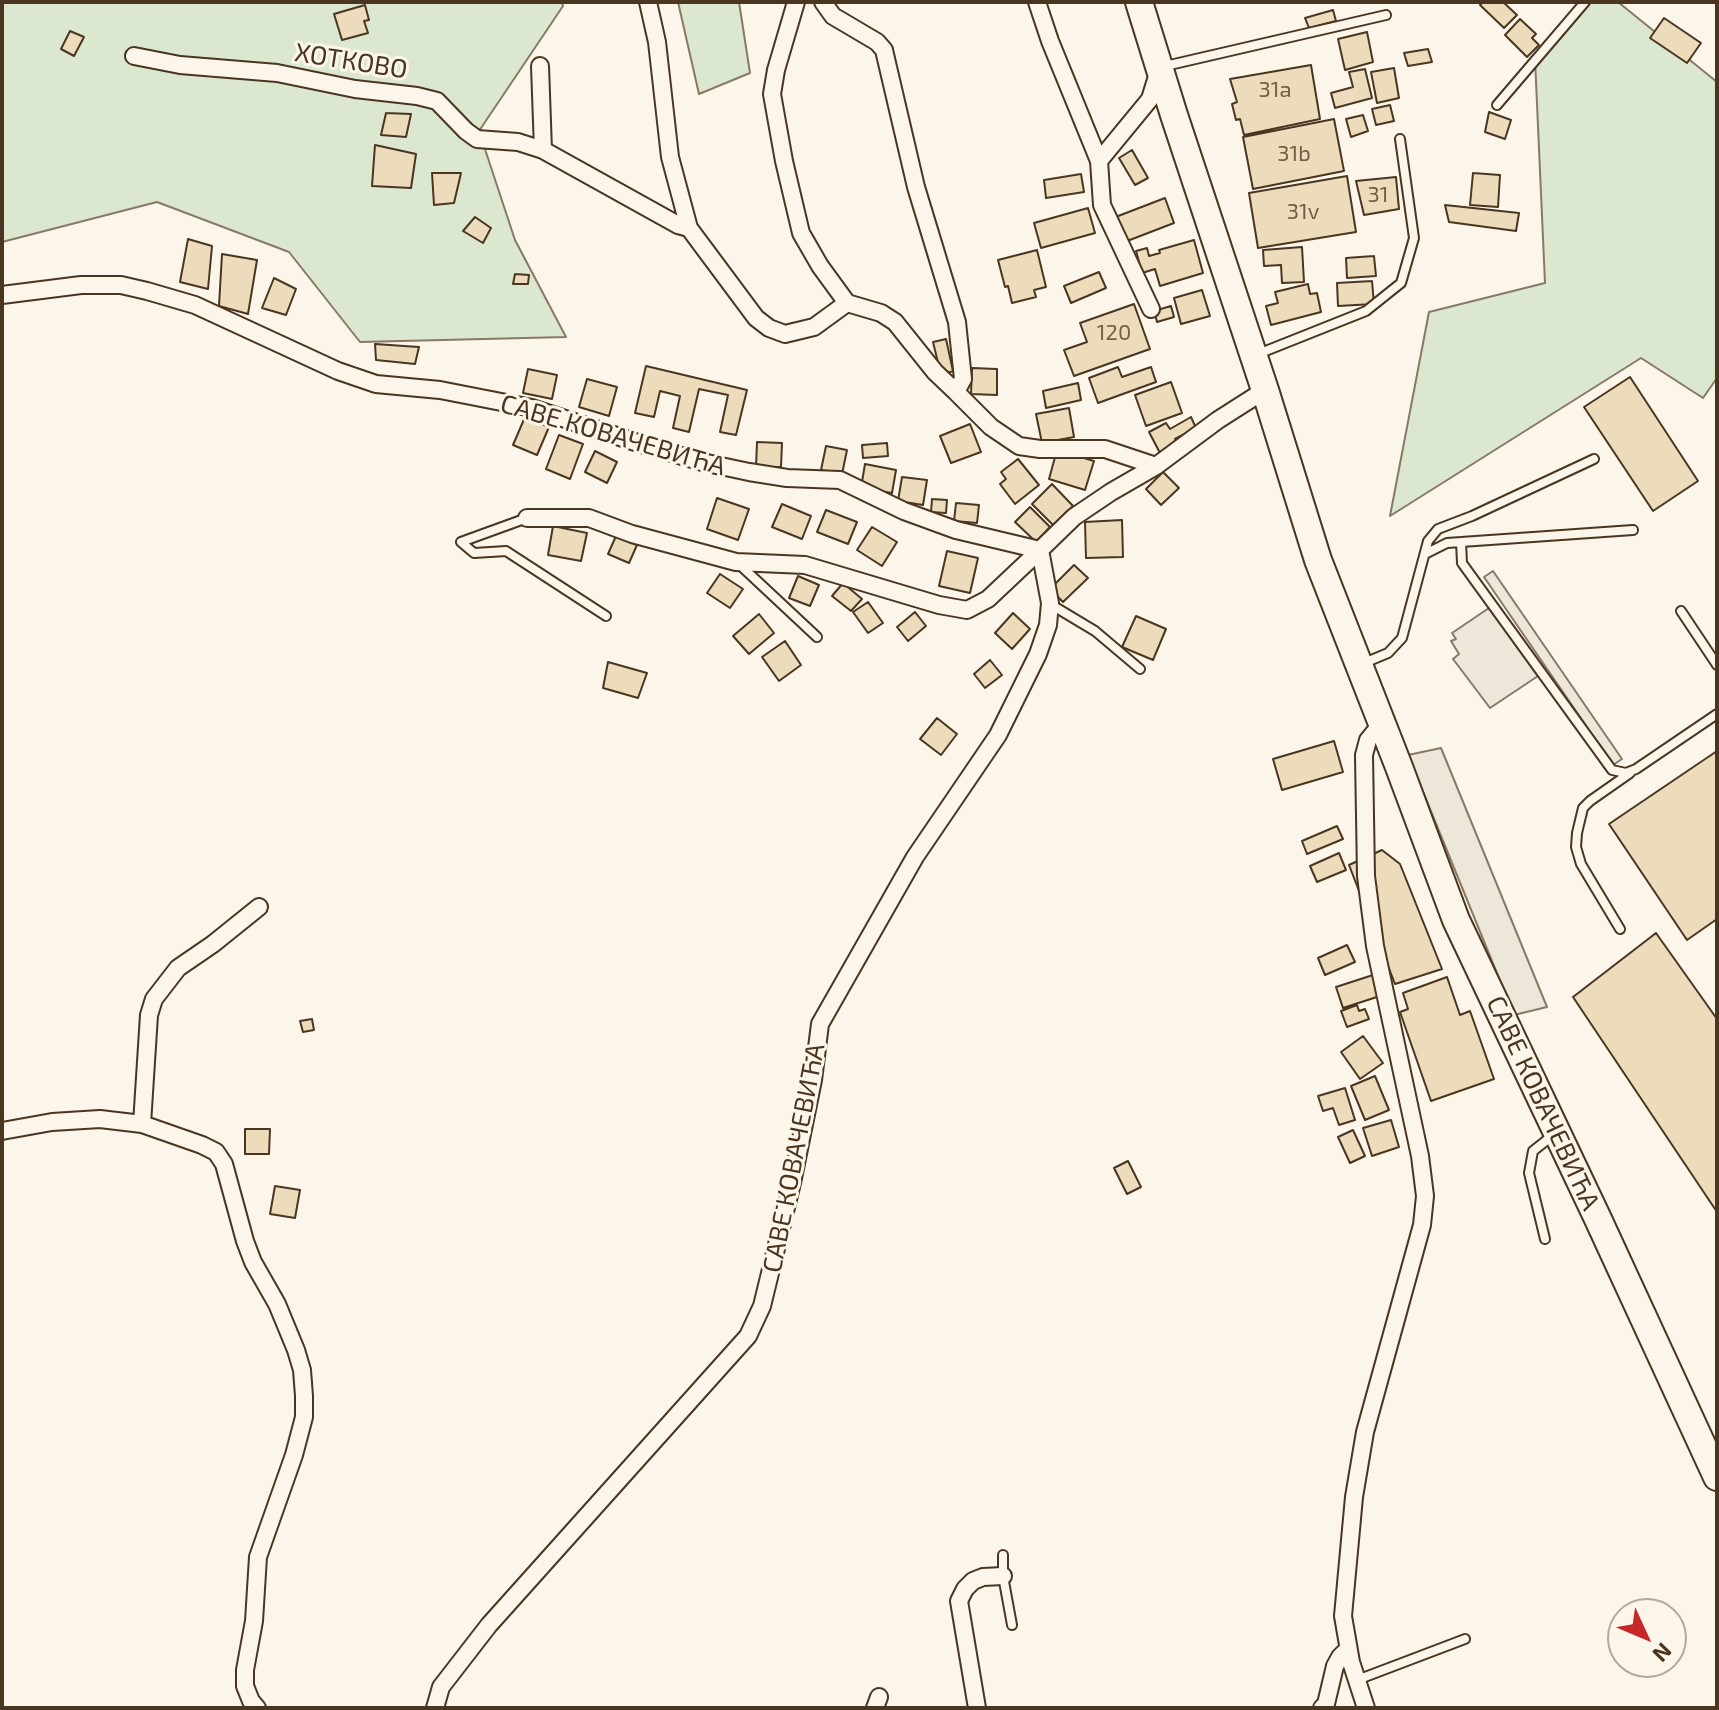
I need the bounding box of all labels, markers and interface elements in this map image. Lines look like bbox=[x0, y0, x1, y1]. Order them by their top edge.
street label: ХОТКОВО bbox=[292, 37, 410, 85]
house number: 31a bbox=[1258, 77, 1292, 103]
house number: 31b bbox=[1277, 141, 1311, 167]
house number: 31 bbox=[1368, 182, 1388, 208]
house number: 31v bbox=[1287, 199, 1319, 225]
house number: 120 bbox=[1097, 320, 1131, 346]
street label: САВЕ КОВАЧЕВИЋА bbox=[497, 388, 729, 482]
street label: САВЕ КОВАЧЕВИЋА bbox=[1480, 991, 1606, 1215]
street label: САВЕ КОВАЧЕВИЋА bbox=[756, 1041, 832, 1275]
north arrow bbox=[1607, 1598, 1687, 1678]
text: N bbox=[1648, 1639, 1678, 1668]

